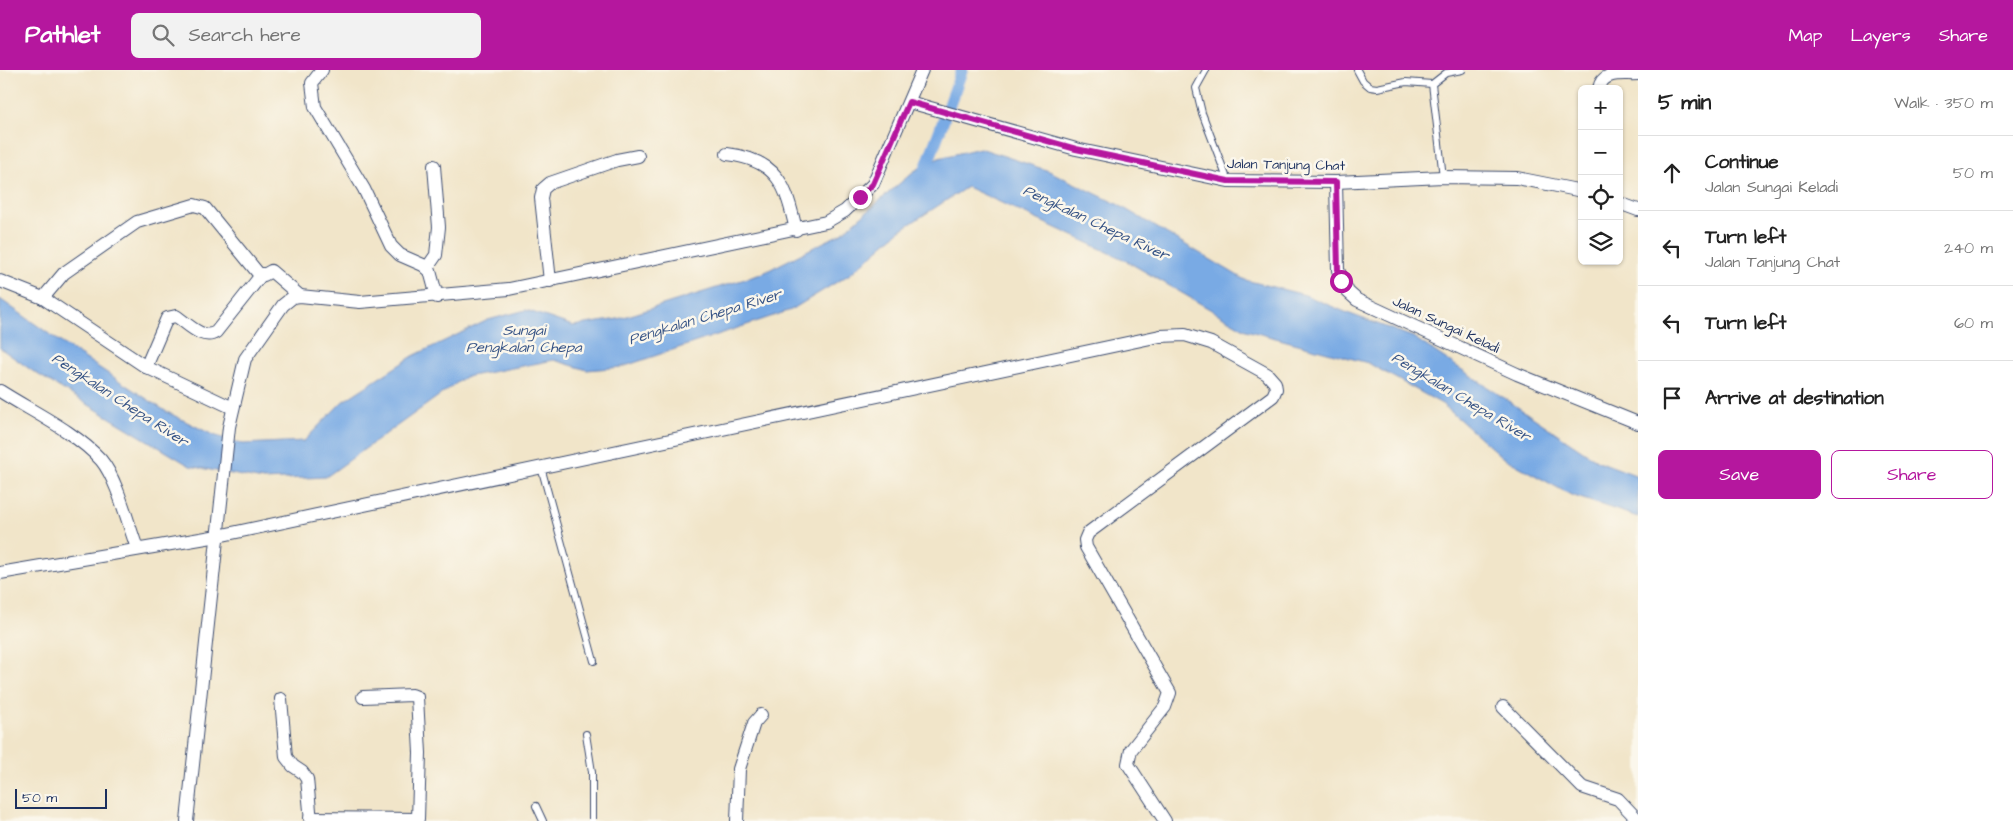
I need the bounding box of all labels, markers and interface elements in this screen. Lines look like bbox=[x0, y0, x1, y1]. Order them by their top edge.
search box bbox=[131, 13, 481, 58]
text: Pathlet bbox=[25, 18, 101, 52]
icon: search bbox=[149, 21, 177, 49]
text: Search here bbox=[189, 22, 301, 49]
text: Map bbox=[1788, 23, 1822, 48]
text: Layers bbox=[1850, 23, 1911, 48]
text: Share bbox=[1939, 23, 1988, 48]
map controls bbox=[1578, 85, 1623, 265]
button: + bbox=[1578, 85, 1623, 130]
text: 5 min bbox=[1658, 88, 1711, 117]
text: Walk · 350 m bbox=[1894, 92, 1993, 114]
button: − bbox=[1578, 130, 1623, 175]
text: Continue bbox=[1705, 149, 1779, 176]
street label: Jalan Tanjung Chat bbox=[1227, 154, 1346, 176]
icon: ahead bbox=[1658, 159, 1686, 187]
text: 50 m bbox=[1953, 162, 1993, 184]
button: locate bbox=[1578, 175, 1623, 220]
text: Jalan Sungai Keladi bbox=[1705, 176, 1838, 198]
water label: Pengkalan Chepa River bbox=[1019, 180, 1174, 268]
route end bbox=[849, 186, 872, 209]
button: layers bbox=[1578, 220, 1623, 265]
text: Turn left bbox=[1705, 224, 1786, 251]
icon: left bbox=[1658, 234, 1686, 262]
text: 240 m bbox=[1944, 237, 1993, 259]
text: Jalan Tanjung Chat bbox=[1705, 251, 1840, 273]
route start bbox=[1330, 270, 1353, 293]
water label: Pengkalan Chepa River bbox=[626, 283, 786, 351]
street label: Jalan Sungai Keladi bbox=[1389, 291, 1503, 359]
icon: left bbox=[1658, 309, 1686, 337]
text: Turn left bbox=[1705, 310, 1786, 337]
text: 60 m bbox=[1954, 312, 1993, 334]
water label: Sungai Pengkalan Chepa bbox=[466, 320, 583, 359]
water label: Pengkalan Chepa River bbox=[1387, 347, 1536, 449]
water label: Pengkalan Chepa River bbox=[47, 348, 194, 454]
icon: arrive bbox=[1658, 384, 1686, 412]
text: Arrive at destination bbox=[1705, 385, 1884, 412]
button: Save bbox=[1658, 450, 1821, 499]
button: Share bbox=[1831, 450, 1993, 499]
scale bar bbox=[15, 786, 108, 809]
text: 50 m bbox=[22, 788, 57, 808]

